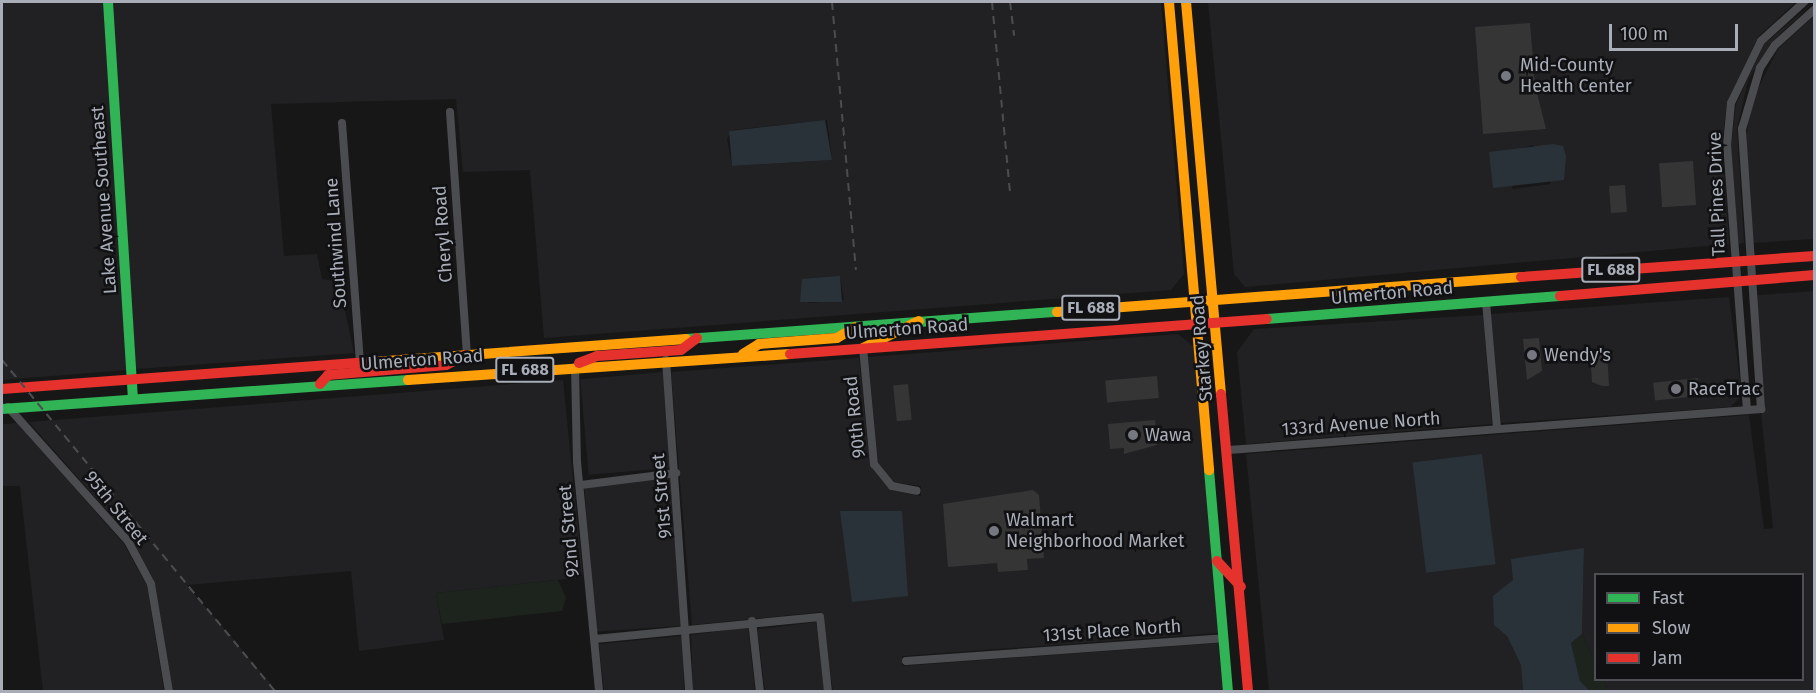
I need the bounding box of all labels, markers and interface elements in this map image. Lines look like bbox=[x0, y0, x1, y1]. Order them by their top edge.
scale bar bbox=[1612, 12, 1741, 50]
text: 100 m bbox=[1620, 23, 1668, 45]
place label: Mid-County Health Center bbox=[1520, 55, 1632, 98]
marker: Mid-County Health Center bbox=[1497, 67, 1515, 85]
street label: Lake Avenue Southeast bbox=[87, 105, 121, 295]
street label: Tall Pines Drive bbox=[1704, 131, 1730, 257]
street label: Southwind Lane bbox=[321, 177, 351, 309]
street label: Cheryl Road bbox=[429, 185, 457, 283]
road number: FL 688 bbox=[1581, 257, 1641, 283]
street label: Ulmerton Road bbox=[1330, 277, 1454, 309]
street label: Starkey Road bbox=[1187, 294, 1217, 402]
road number: FL 688 bbox=[1061, 295, 1121, 321]
street label: Ulmerton Road bbox=[845, 314, 969, 344]
place label: Wendy's bbox=[1544, 344, 1611, 366]
street label: Ulmerton Road bbox=[360, 345, 484, 375]
marker: Wendy's bbox=[1525, 348, 1539, 362]
road number: FL 688 bbox=[495, 357, 555, 383]
street label: 90th Road bbox=[840, 375, 870, 459]
place label: RaceTrac bbox=[1688, 378, 1760, 400]
marker: RaceTrac bbox=[1669, 382, 1683, 396]
street label: 133rd Avenue North bbox=[1281, 408, 1441, 440]
place label: Wawa bbox=[1145, 424, 1192, 446]
marker: Wawa bbox=[1126, 428, 1140, 442]
street label: 91st Street bbox=[648, 453, 676, 539]
street label: 95th Street bbox=[80, 467, 152, 549]
street label: 92nd Street bbox=[554, 484, 584, 578]
place label: Walmart Neighborhood Market bbox=[1006, 510, 1184, 552]
marker: Walmart Neighborhood Market bbox=[987, 524, 1001, 538]
legend bbox=[1594, 573, 1804, 681]
text: Fast bbox=[1652, 587, 1684, 609]
street label: 131st Place North bbox=[1042, 615, 1182, 647]
text: Slow bbox=[1652, 617, 1690, 639]
text: Jam bbox=[1652, 647, 1683, 669]

